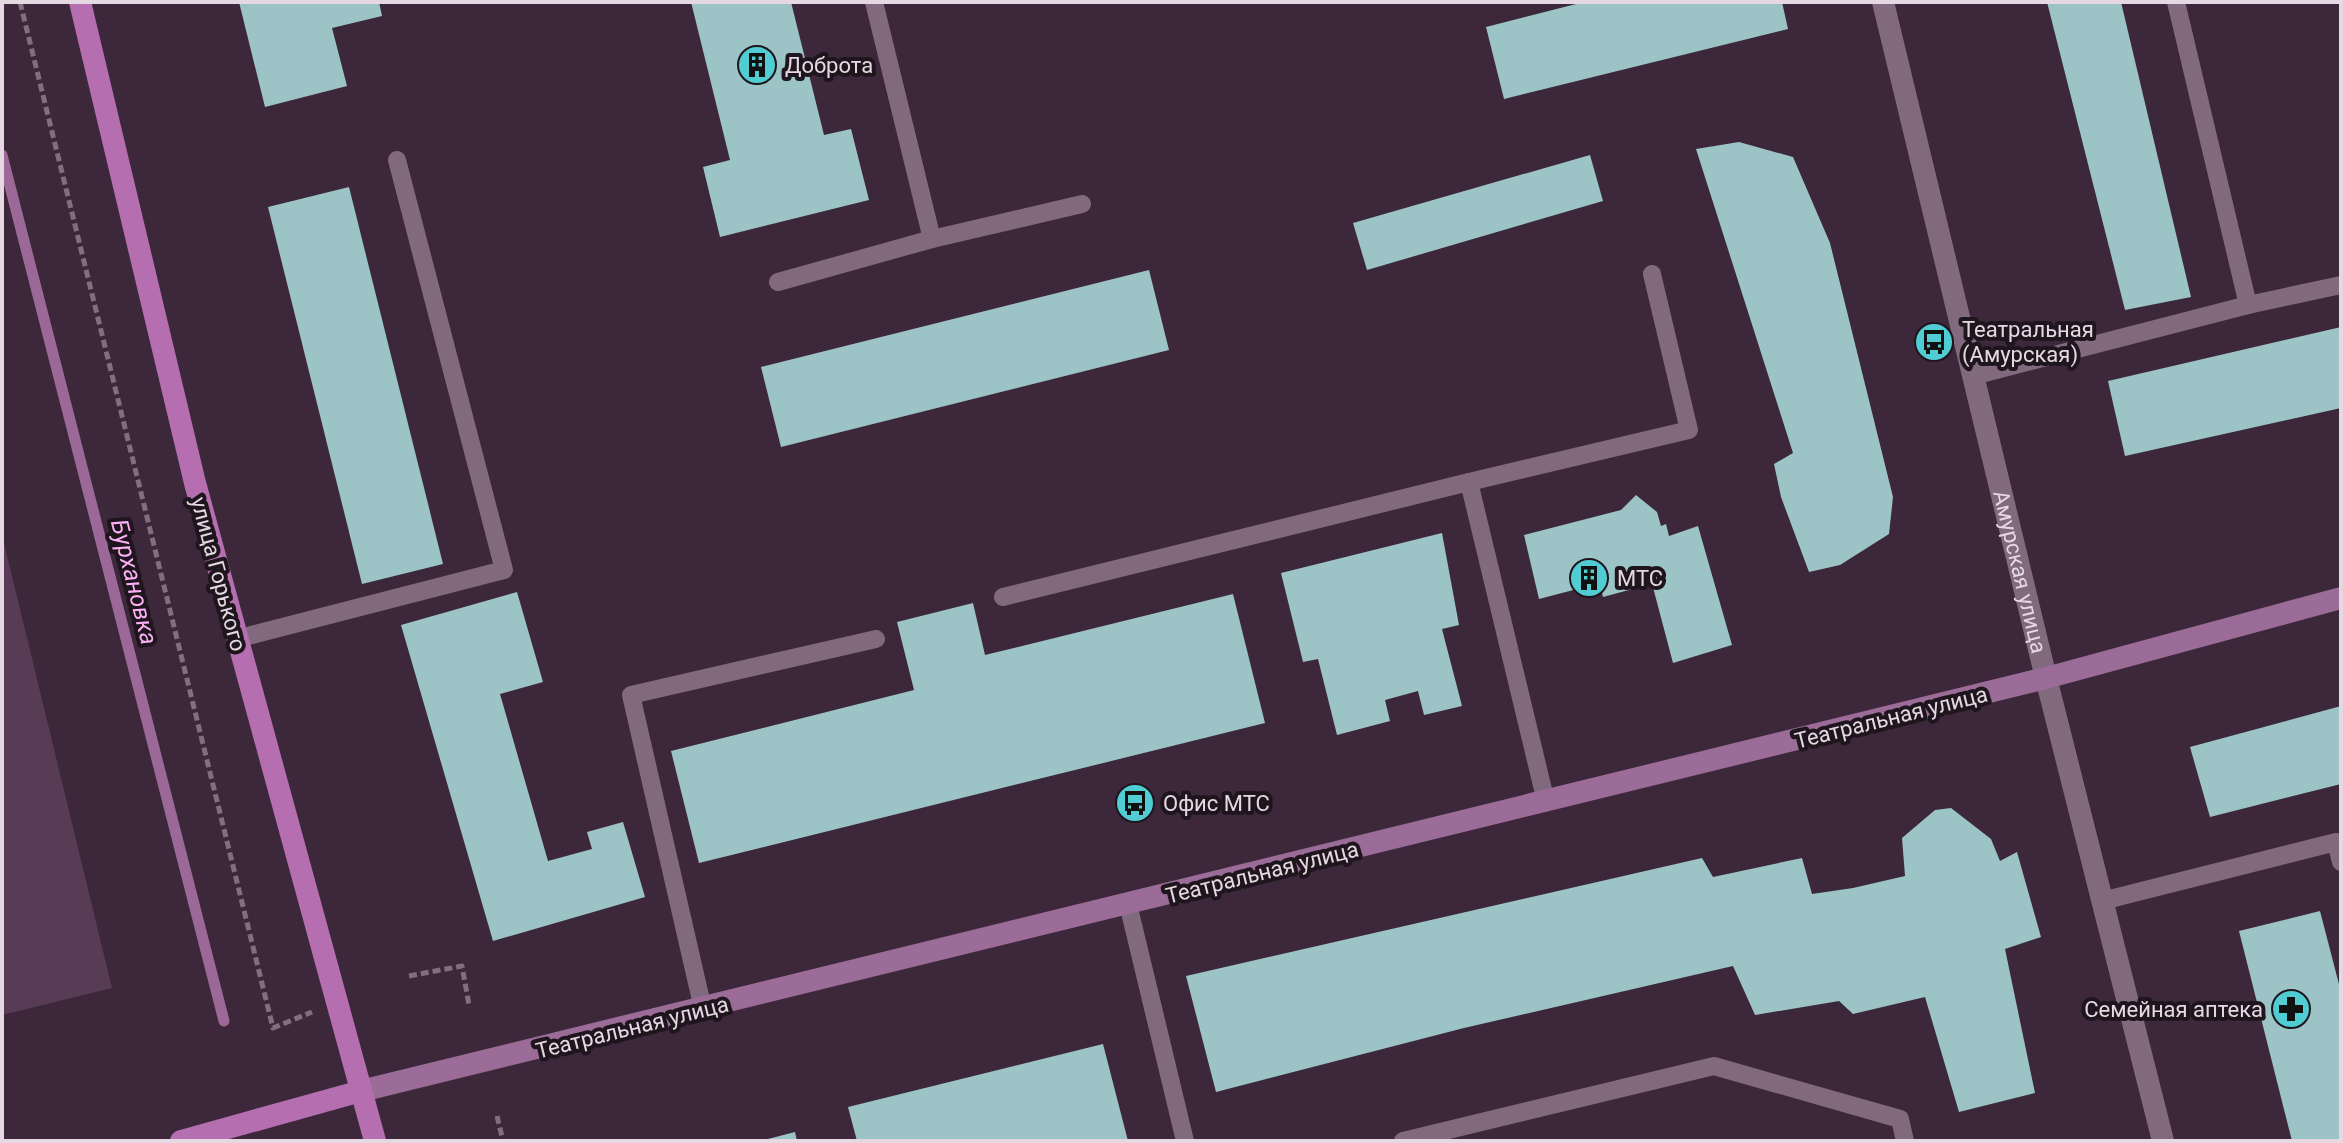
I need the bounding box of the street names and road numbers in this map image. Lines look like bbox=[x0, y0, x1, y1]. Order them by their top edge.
street label: Амурская улица bbox=[1988, 488, 2052, 656]
street label: улица Горького bbox=[186, 494, 251, 654]
street label: Театральная улица bbox=[1792, 681, 1990, 754]
street label: Театральная улица bbox=[1163, 836, 1361, 909]
street label: Театральная улица bbox=[533, 991, 731, 1064]

